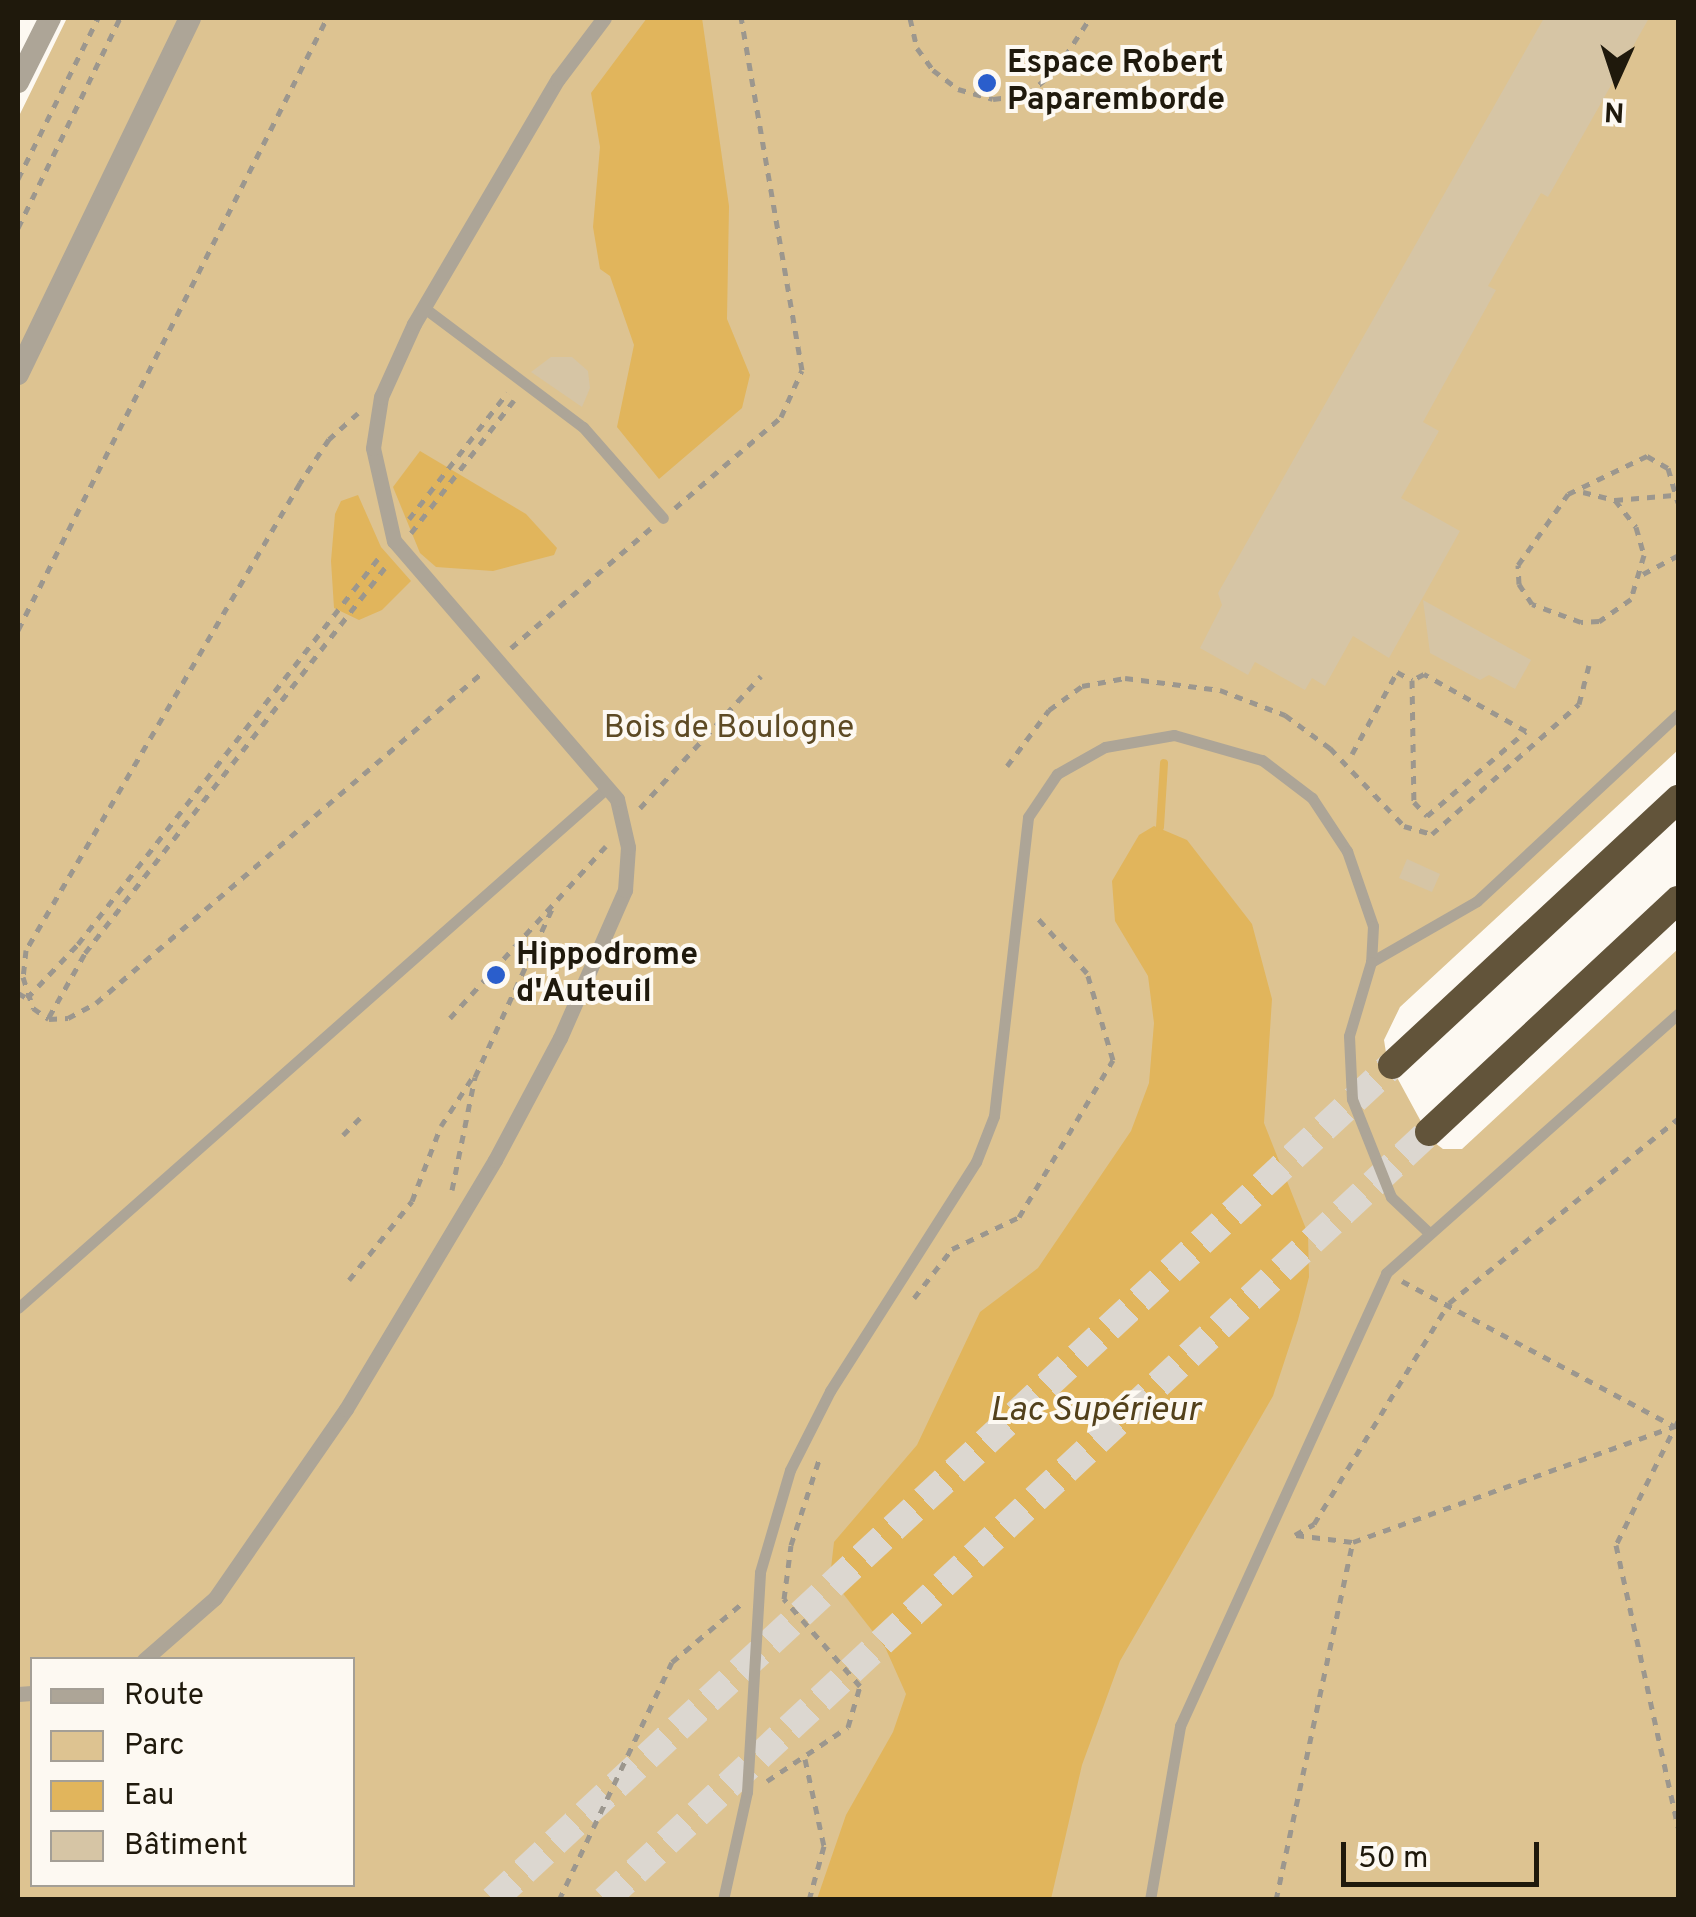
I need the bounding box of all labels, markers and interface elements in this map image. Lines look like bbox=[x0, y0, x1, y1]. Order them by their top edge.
north arrow bbox=[1566, 30, 1666, 130]
place label: Espace Robert Paparemborde bbox=[1007, 46, 1225, 121]
marker: Espace Robert Paparemborde bbox=[976, 72, 998, 94]
text: N bbox=[1603, 91, 1625, 128]
park label: Bois de Boulogne bbox=[604, 710, 854, 748]
place label: Hippodrome d'Auteuil bbox=[516, 938, 698, 1013]
marker: Hippodrome d'Auteuil bbox=[485, 964, 507, 986]
water label: Lac Supérieur bbox=[990, 1390, 1200, 1432]
legend bbox=[30, 1657, 355, 1887]
text: Route bbox=[124, 1678, 204, 1715]
text: Parc bbox=[124, 1728, 184, 1765]
text: Eau bbox=[124, 1778, 175, 1815]
scale bar bbox=[1346, 1822, 1544, 1884]
text: Bâtiment bbox=[124, 1828, 248, 1865]
text: 50 m bbox=[1358, 1841, 1428, 1878]

